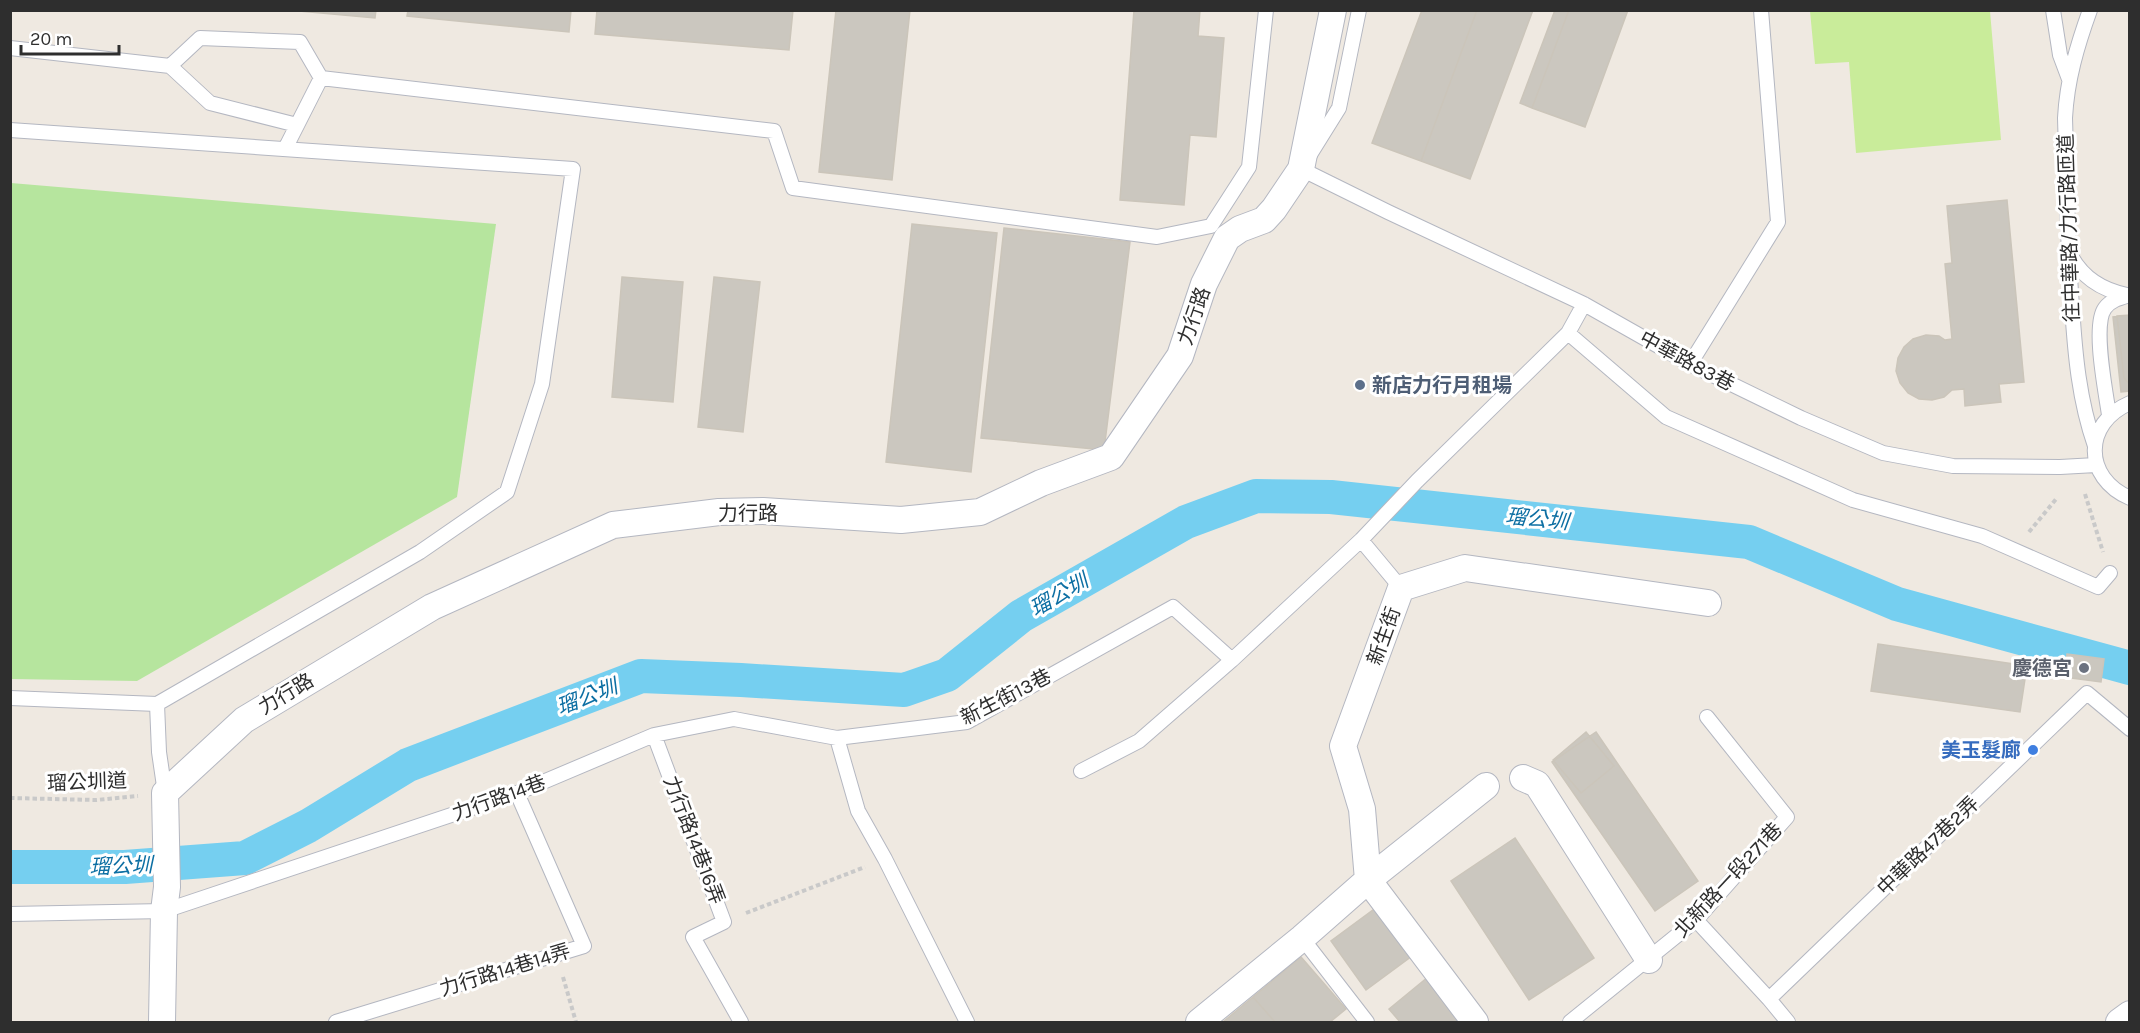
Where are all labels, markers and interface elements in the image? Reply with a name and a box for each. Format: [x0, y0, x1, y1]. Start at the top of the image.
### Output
scale bar [21, 18, 118, 56]
text: 20 m [30, 28, 72, 50]
street label: 往中華路/力行路匝道 [2054, 133, 2084, 323]
street label: 力行路 [1173, 284, 1215, 348]
street label: 中華路83巷 [1636, 326, 1738, 396]
place label: 新店力行月租場 [1372, 374, 1512, 397]
marker: 新店力行月租場 [1353, 378, 1367, 392]
street label: 力行路 [718, 502, 778, 525]
water label: 瑠公圳 [1504, 504, 1573, 535]
water label: 瑠公圳 [1026, 567, 1095, 621]
street label: 新生街 [1363, 604, 1405, 668]
place label: 慶德宮 [2012, 657, 2072, 680]
marker: 慶德宮 [2077, 661, 2091, 675]
street label: 新生街13巷 [957, 664, 1055, 730]
street label: 力行路 [254, 669, 318, 719]
water label: 瑠公圳 [553, 673, 624, 719]
place label: 美玉髮廊 [1941, 739, 2021, 762]
marker: 美玉髮廊 [2026, 743, 2040, 757]
street label: 瑠公圳道 [47, 769, 127, 795]
street label: 力行路14巷 [449, 770, 549, 826]
street label: 力行路14巷16弄 [659, 772, 729, 908]
street label: 中華路47巷2弄 [1872, 792, 1984, 900]
street label: 北新路一段271巷 [1669, 818, 1787, 942]
water label: 瑠公圳 [89, 853, 156, 879]
street label: 力行路14巷14弄 [437, 939, 573, 1001]

